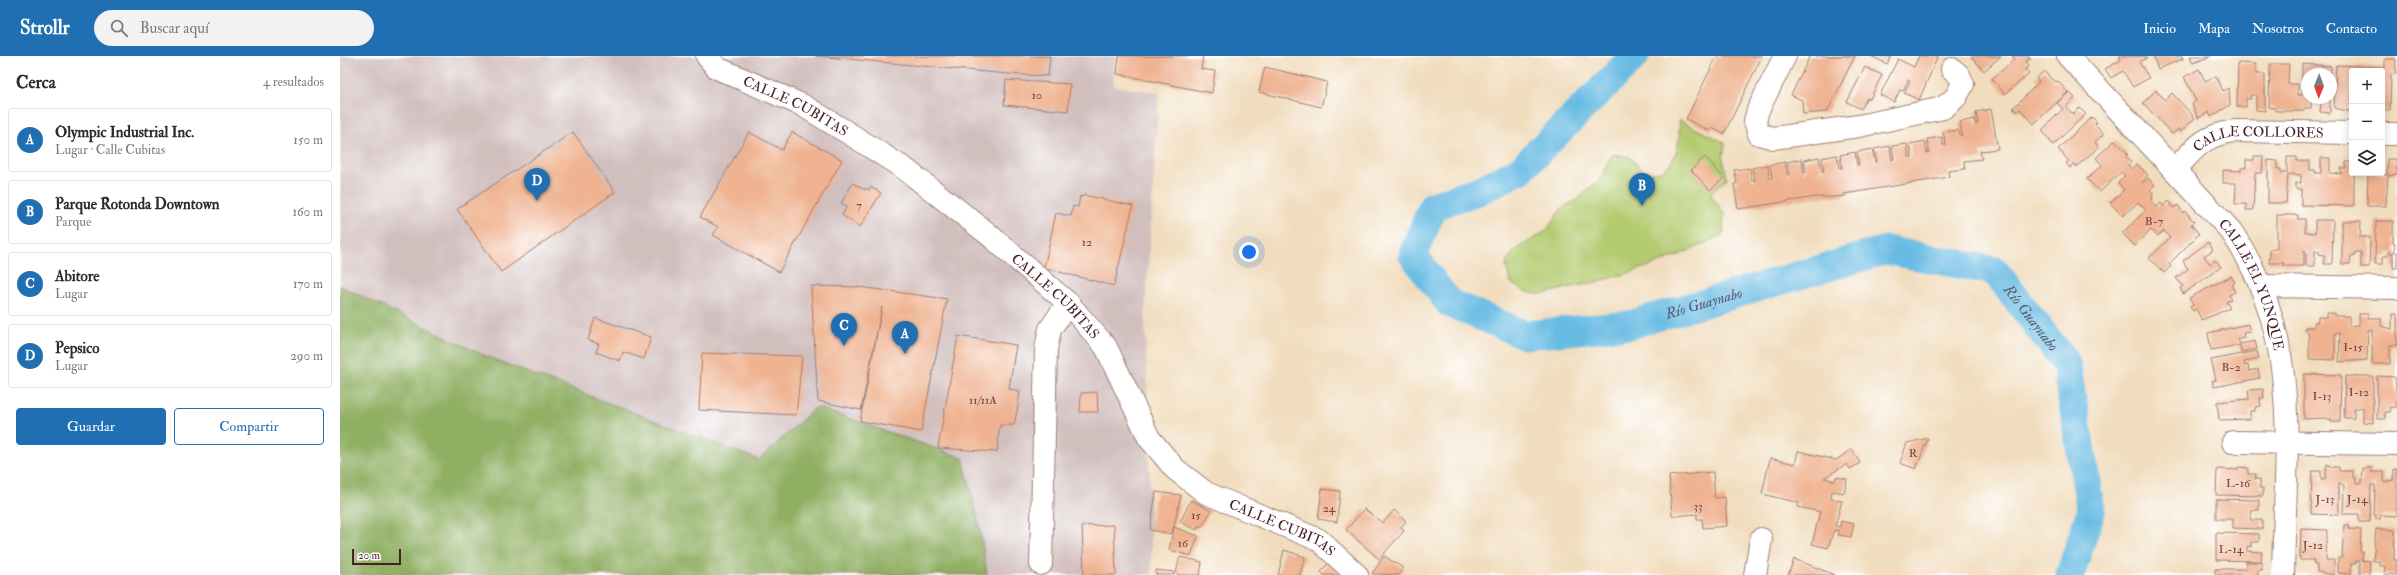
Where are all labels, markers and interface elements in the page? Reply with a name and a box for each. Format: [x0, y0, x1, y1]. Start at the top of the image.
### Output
search box [94, 10, 374, 46]
text: Strollr [20, 16, 70, 40]
icon: search [108, 17, 130, 39]
text: Buscar aquí [140, 19, 209, 38]
text: Inicio [2143, 20, 2176, 37]
text: Mapa [2198, 20, 2230, 37]
text: Nosotros [2252, 20, 2304, 37]
text: Contacto [2326, 20, 2377, 37]
north arrow [2301, 68, 2337, 104]
map controls [2349, 68, 2385, 176]
button: + [2349, 68, 2385, 104]
text: Cerca [16, 72, 56, 93]
street label: CALLE CUBITAS [741, 72, 852, 140]
text: 4 resultados [263, 74, 324, 90]
house number: 10 [1032, 88, 1042, 103]
button: − [2349, 104, 2385, 140]
street label: CALLE COLLORES [2189, 122, 2324, 155]
text: Olympic Industrial Inc. [55, 123, 194, 142]
text: A [26, 132, 34, 148]
text: 150 m [293, 132, 323, 148]
button: layers [2349, 140, 2385, 176]
text: Lugar · Calle Cubitas [55, 142, 165, 158]
pin: D [524, 168, 550, 201]
pin: B [1629, 173, 1655, 206]
text: Parque Rotonda Downtown [55, 195, 220, 214]
house number: 7 [856, 198, 862, 213]
text: B [26, 204, 34, 220]
text: 160 m [292, 204, 323, 220]
text: Parque [55, 214, 91, 230]
house number: B-7 [2145, 214, 2164, 229]
street label: CALLE EL YUNQUE [2215, 215, 2288, 352]
house number: 12 [1082, 235, 1092, 250]
your location [1239, 242, 1259, 262]
street label: CALLE CUBITAS [1008, 250, 1103, 342]
text: Abitore [55, 267, 100, 286]
text: C [25, 276, 35, 292]
text: 170 m [293, 276, 323, 292]
water label: Río Guaynabo [1999, 280, 2063, 355]
water label: Río Guaynabo [1662, 283, 1744, 324]
text: Lugar [55, 286, 88, 302]
pin: C [831, 313, 857, 346]
pin: A [892, 321, 918, 354]
text: Pepsico [55, 339, 100, 358]
house number: I-15 [2343, 340, 2363, 355]
text: D [25, 348, 35, 364]
text: 290 m [290, 348, 323, 364]
text: Lugar [55, 358, 88, 374]
house number: B-2 [2221, 360, 2241, 375]
house number: I-12 [2349, 385, 2369, 400]
house number: I-13 [2313, 389, 2331, 404]
house number: 11/11A [969, 393, 997, 408]
button: Guardar [16, 408, 166, 445]
button: Compartir [174, 408, 324, 445]
house number: R [1909, 446, 1918, 461]
house number: L-16 [2226, 476, 2251, 491]
house number: J-13 [2315, 492, 2334, 507]
house number: J-14 [2346, 492, 2368, 507]
street label: CALLE CUBITAS [1227, 495, 1339, 559]
house number: 33 [1693, 499, 1703, 514]
house number: 24 [1323, 501, 1336, 516]
house number: 15 [1191, 508, 1201, 523]
house number: 16 [1178, 536, 1189, 551]
house number: J-12 [2302, 538, 2323, 553]
house number: L-14 [2219, 542, 2244, 557]
scale bar [352, 547, 401, 566]
text: 20 m [358, 549, 380, 562]

